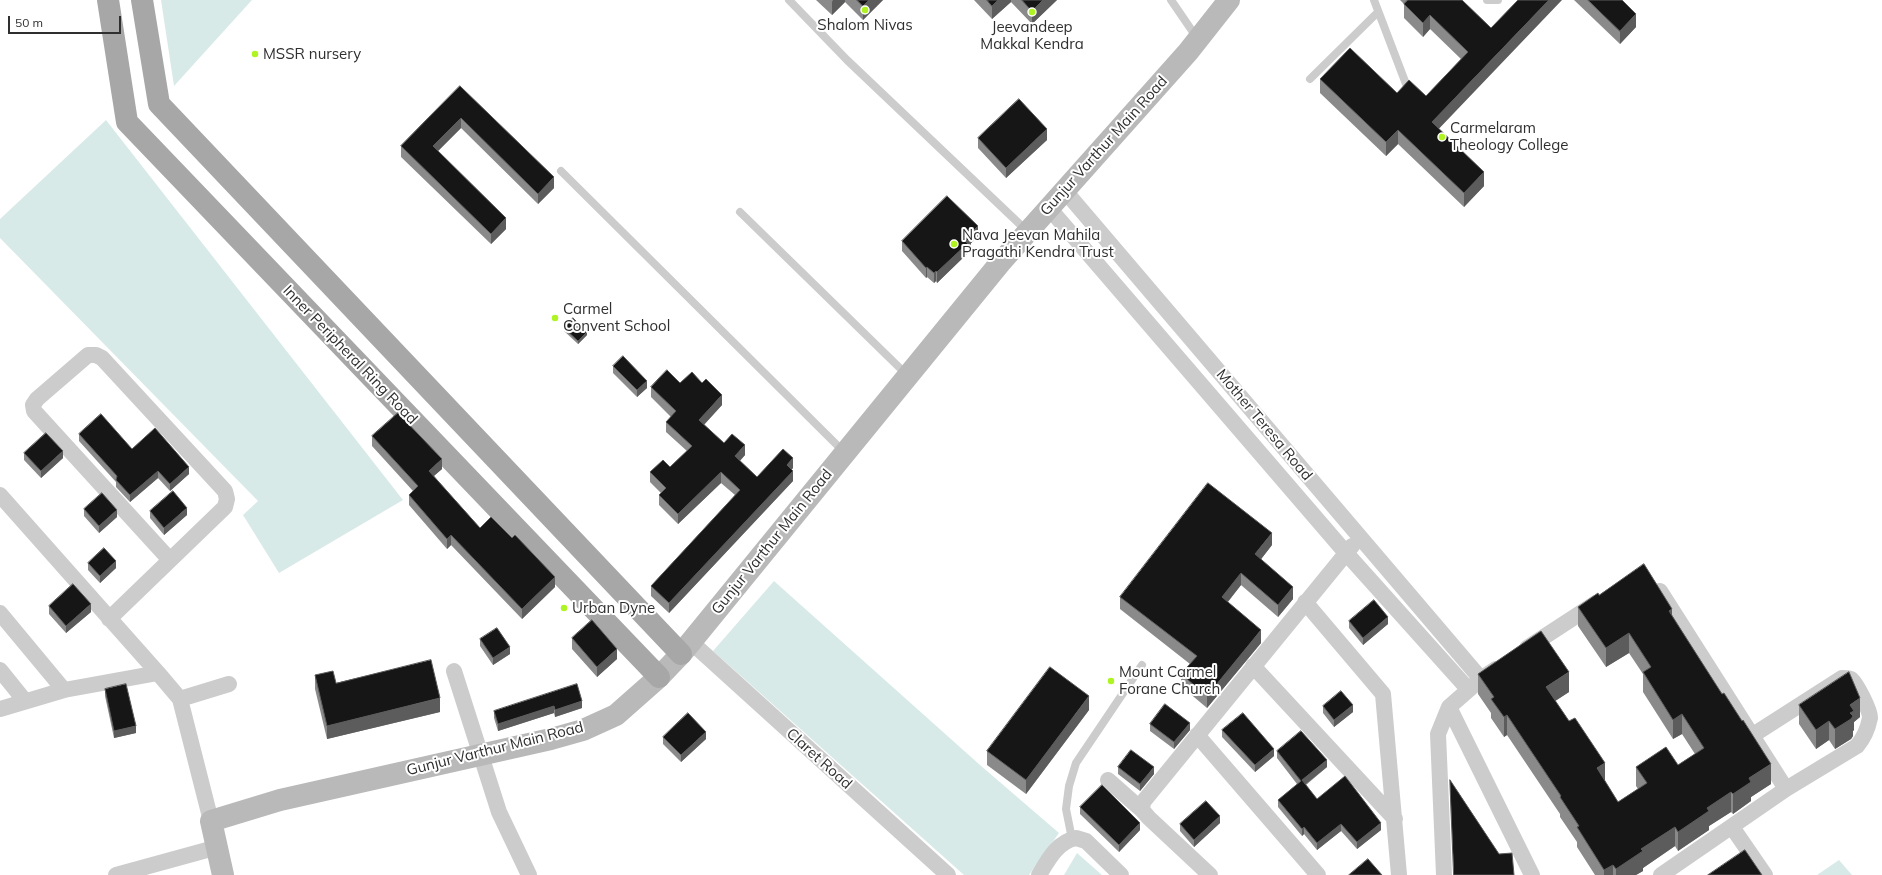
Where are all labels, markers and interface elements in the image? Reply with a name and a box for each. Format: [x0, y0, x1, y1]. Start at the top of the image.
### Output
marker: Shalom Nivas [860, 5, 870, 15]
marker: Jeevandeep Makkal Kendra [1027, 7, 1037, 17]
scale bar [10, 8, 123, 34]
text: 50 m [15, 15, 43, 30]
place label: Shalom Nivas [817, 16, 913, 34]
place label: Jeevandeep Makkal Kendra [980, 18, 1084, 53]
place label: MSSR nursery [263, 45, 361, 63]
marker: MSSR nursery [250, 49, 260, 59]
street label: Gunjur Varthur Main Road [1037, 73, 1171, 219]
place label: Carmelaram Theology College [1450, 119, 1568, 154]
marker: Carmelaram Theology College [1437, 132, 1447, 142]
place label: Nava Jeevan Mahila Pragathi Kendra Trust [962, 226, 1114, 261]
marker: Nava Jeevan Mahila Pragathi Kendra Trust [949, 239, 959, 249]
street label: Inner Peripheral Ring Road [279, 282, 421, 428]
place label: Carmel Convent School [563, 300, 670, 335]
marker: Carmel Convent School [550, 313, 560, 323]
street label: Mother Teresa Road [1212, 366, 1316, 484]
street label: Gunjur Varthur Main Road [708, 466, 836, 618]
place label: Urban Dyne [572, 599, 655, 617]
marker: Urban Dyne [559, 603, 569, 613]
place label: Mount Carmel Forane Church [1119, 663, 1220, 698]
marker: Mount Carmel Forane Church [1106, 676, 1116, 686]
street label: Gunjur Varthur Main Road [405, 718, 585, 780]
street label: Claret Road [782, 725, 856, 793]

